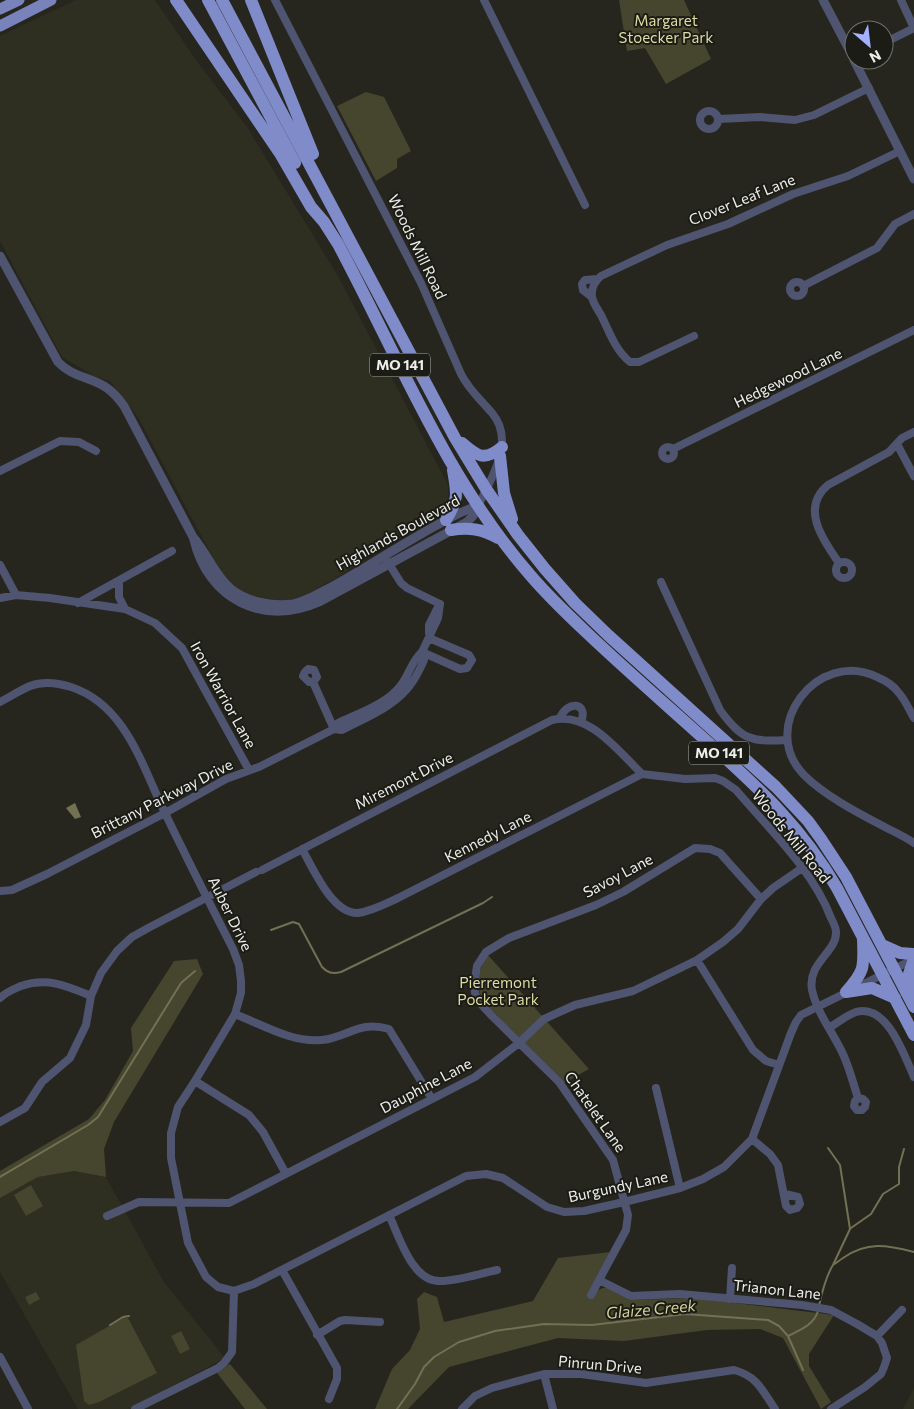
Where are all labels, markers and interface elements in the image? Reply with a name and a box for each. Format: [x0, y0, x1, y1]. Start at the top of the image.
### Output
park label: Margaret Stoecker Park [619, 11, 713, 46]
north arrow [844, 20, 894, 70]
text: N [867, 47, 884, 67]
street label: Clover Leaf Lane [686, 170, 797, 229]
street label: Woods Mill Road [385, 191, 451, 302]
street label: Hedgewood Lane [731, 343, 844, 411]
road number: MO 141 [370, 354, 430, 376]
street label: Highlands Boulevard [332, 491, 463, 574]
street label: Iron Warrior Lane [187, 638, 261, 751]
road number: MO 141 [689, 741, 749, 764]
street label: Miremont Drive [351, 748, 456, 813]
street label: Brittany Parkway Drive [88, 755, 235, 842]
street label: Woods Mill Road [749, 786, 835, 886]
street label: Kennedy Lane [441, 807, 534, 866]
street label: Savoy Lane [580, 849, 655, 901]
street label: Auber Drive [205, 873, 257, 954]
park label: Pierremont Pocket Park [457, 973, 539, 1008]
street label: Dauphine Lane [377, 1053, 474, 1117]
street label: Chatelet Lane [561, 1068, 630, 1155]
street label: Burgundy Lane [566, 1167, 669, 1205]
street label: Trianon Lane [732, 1275, 822, 1303]
water label: Glaize Creek [605, 1295, 697, 1322]
street label: Pinrun Drive [557, 1351, 643, 1377]

